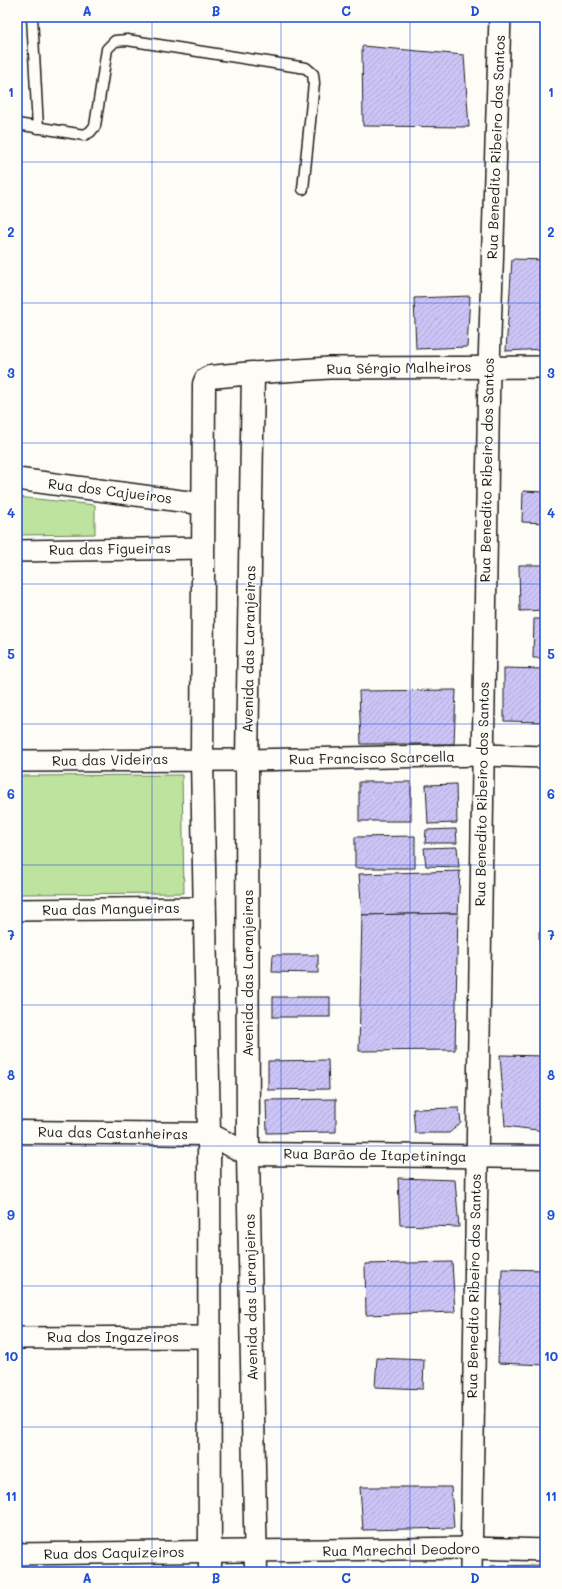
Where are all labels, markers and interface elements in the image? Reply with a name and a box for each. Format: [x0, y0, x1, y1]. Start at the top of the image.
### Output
text: A [82, 2, 92, 19]
text: B [212, 2, 221, 19]
text: C [341, 2, 351, 19]
text: D [470, 2, 480, 19]
street label: Rua Benedito Ribeiro dos Santos [482, 34, 509, 260]
text: 1 [8, 83, 14, 100]
text: 1 [548, 83, 554, 100]
text: 2 [7, 223, 15, 240]
text: 2 [547, 223, 555, 240]
street label: Rua Sérgio Malheiros [326, 357, 472, 378]
street label: Rua Benedito Ribeiro dos Santos [475, 357, 498, 583]
text: 3 [7, 364, 15, 381]
text: 3 [547, 364, 555, 381]
street label: Rua dos Cajueiros [47, 473, 173, 508]
text: 4 [7, 504, 15, 521]
text: 4 [547, 504, 555, 521]
street label: Rua das Figueiras [49, 538, 171, 559]
street label: Avenida das Laranjeiras [238, 565, 259, 733]
text: 5 [7, 645, 15, 662]
text: 5 [547, 645, 555, 662]
street label: Rua Benedito Ribeiro dos Santos [470, 681, 493, 907]
street label: Rua Francisco Scarcella [289, 747, 455, 768]
street label: Rua das Videiras [52, 749, 168, 770]
text: 6 [7, 785, 15, 802]
text: 6 [547, 785, 555, 802]
street label: Avenida das Laranjeiras [238, 889, 257, 1057]
street label: Rua das Mangueiras [42, 898, 180, 919]
text: 7 [7, 926, 15, 943]
text: 7 [547, 926, 555, 943]
text: 8 [7, 1066, 15, 1083]
text: 8 [547, 1066, 555, 1083]
street label: Rua das Castanheiras [38, 1122, 188, 1143]
street label: Rua Barão de Itapetininga [283, 1143, 467, 1166]
street label: Rua Benedito Ribeiro dos Santos [462, 1173, 485, 1399]
text: 9 [7, 1206, 15, 1223]
text: 9 [547, 1206, 555, 1223]
street label: Avenida das Laranjeiras [240, 1213, 261, 1381]
street label: Rua dos Ingazeiros [47, 1327, 179, 1346]
text: 10 [4, 1347, 18, 1364]
text: 10 [544, 1347, 558, 1364]
text: 11 [5, 1487, 17, 1504]
text: 11 [545, 1487, 557, 1504]
street label: Rua Marechal Deodoro [322, 1539, 480, 1560]
street label: Rua dos Caquizeiros [43, 1542, 185, 1563]
text: A [82, 1569, 92, 1586]
text: B [212, 1569, 221, 1586]
text: C [341, 1569, 351, 1586]
text: D [470, 1569, 480, 1586]

